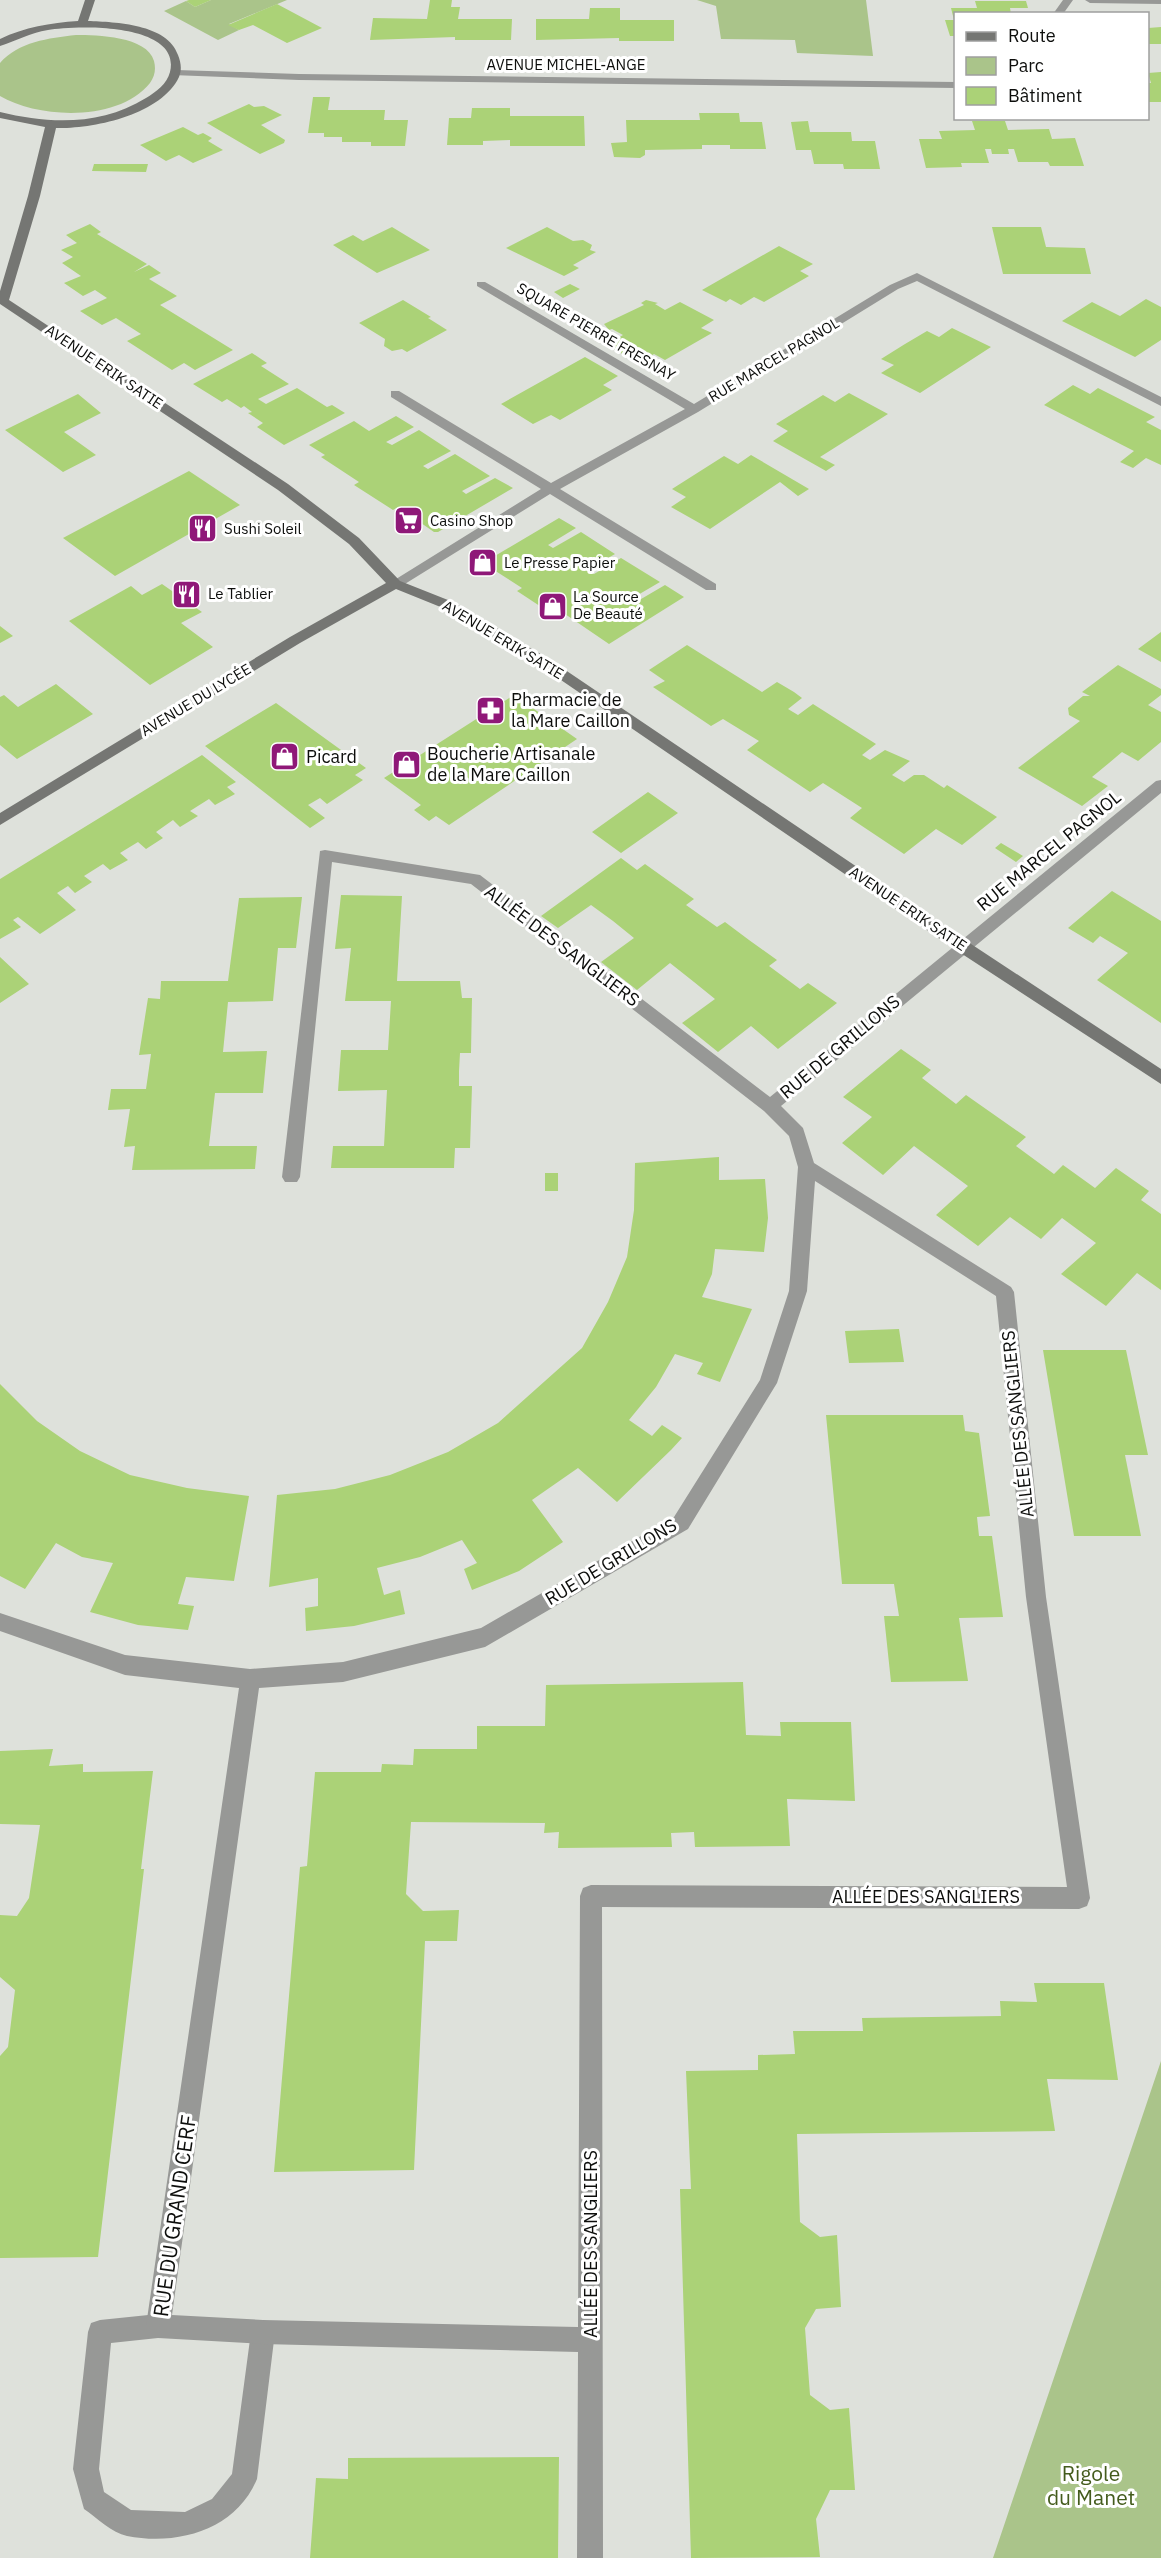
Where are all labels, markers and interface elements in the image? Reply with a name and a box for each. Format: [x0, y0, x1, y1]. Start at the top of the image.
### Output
legend [954, 12, 1149, 120]
text: Route [1008, 24, 1056, 47]
text: Parc [1008, 54, 1044, 77]
street label: AVENUE MICHEL-ANGE [487, 55, 645, 74]
text: Bâtiment [1008, 84, 1082, 107]
street label: SQUARE PIERRE FRESNAY [514, 278, 679, 385]
street label: RUE MARCEL PAGNOL [705, 313, 843, 406]
street label: AVENUE ERIK SATIE [42, 320, 167, 413]
supermarket icon: Casino Shop [393, 505, 425, 537]
place label: Casino Shop [430, 511, 513, 530]
restaurant icon: Sushi Soleil [187, 513, 219, 545]
place label: Sushi Soleil [224, 519, 302, 538]
shop icon: Le Presse Papier [467, 547, 499, 579]
place label: Le Presse Papier [504, 553, 616, 572]
restaurant icon: Le Tablier [171, 578, 203, 610]
place label: Le Tablier [208, 584, 273, 603]
place label: La Source De Beauté [573, 587, 643, 623]
shop icon: La Source De Beauté [536, 590, 568, 622]
street label: AVENUE ERIK SATIE [439, 596, 567, 683]
street label: AVENUE DU LYCÉE [137, 659, 254, 740]
place label: Pharmacie de la Mare Caillon [511, 688, 630, 732]
pharmacy icon: Pharmacie de la Mare Caillon [474, 694, 506, 726]
shop icon: Picard [269, 741, 301, 773]
place label: Boucherie Artisanale de la Mare Caillon [427, 742, 596, 786]
place label: Picard [306, 745, 357, 768]
shop icon: Boucherie Artisanale de la Mare Caillon [390, 748, 422, 780]
street label: RUE MARCEL PAGNOL [972, 785, 1125, 916]
street label: AVENUE ERIK SATIE [846, 862, 971, 955]
street label: ALLÉE DES SANGLIERS [480, 880, 644, 1011]
street label: RUE DE GRILLONS [775, 990, 904, 1104]
street label: ALLÉE DES SANGLIERS [996, 1329, 1039, 1519]
street label: RUE DE GRILLONS [541, 1513, 681, 1610]
street label: ALLÉE DES SANGLIERS [832, 1885, 1020, 1908]
street label: RUE DU GRAND CERF [146, 2113, 202, 2319]
street label: ALLÉE DES SANGLIERS [579, 2150, 602, 2338]
park label: Rigole du Manet [1047, 2459, 1135, 2511]

